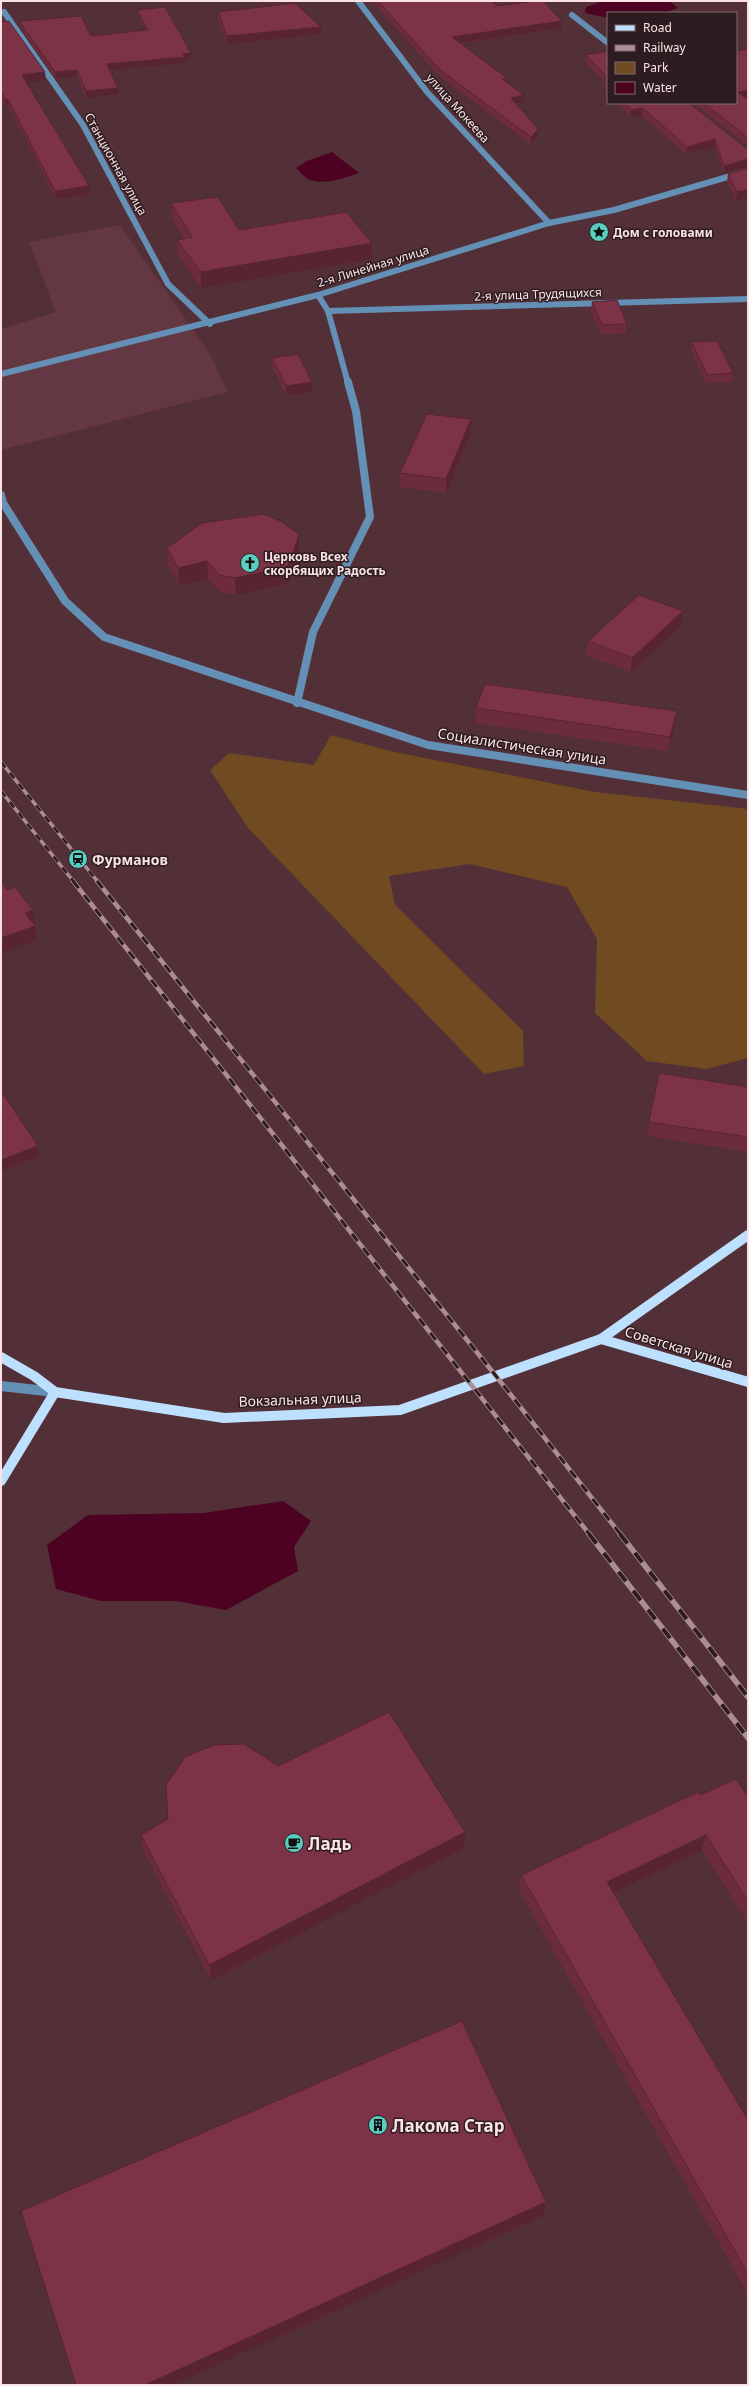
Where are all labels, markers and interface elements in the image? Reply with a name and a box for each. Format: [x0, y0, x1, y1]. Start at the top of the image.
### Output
legend [607, 12, 737, 104]
text: Road [643, 19, 672, 36]
text: Railway [643, 39, 687, 56]
text: Park [643, 59, 669, 76]
street label: улица Мокеева [422, 70, 494, 146]
text: Water [643, 79, 677, 96]
street label: Станционная улица [81, 110, 151, 218]
place icon: Дом с головами [588, 221, 610, 243]
place label: Дом с головами [613, 224, 713, 241]
street label: 2-я Линейная улица [315, 241, 431, 291]
street label: 2-я улица Трудящихся [474, 283, 602, 305]
place label: Церковь Всех скорбящих Радость [264, 548, 386, 579]
church icon: Церковь Всех скорбящих Радость [239, 552, 261, 574]
street label: Социалистическая улица [436, 723, 608, 769]
station icon: Фурманов [67, 848, 89, 870]
place label: Фурманов [92, 850, 168, 869]
street label: Советская улица [622, 1321, 736, 1373]
street label: Вокзальная улица [238, 1387, 362, 1411]
cafe icon: Ладь [283, 1832, 305, 1854]
place label: Ладь [308, 1832, 351, 1855]
building icon: Лакома Стар [367, 2114, 389, 2136]
place label: Лакома Стар [392, 2114, 505, 2137]

